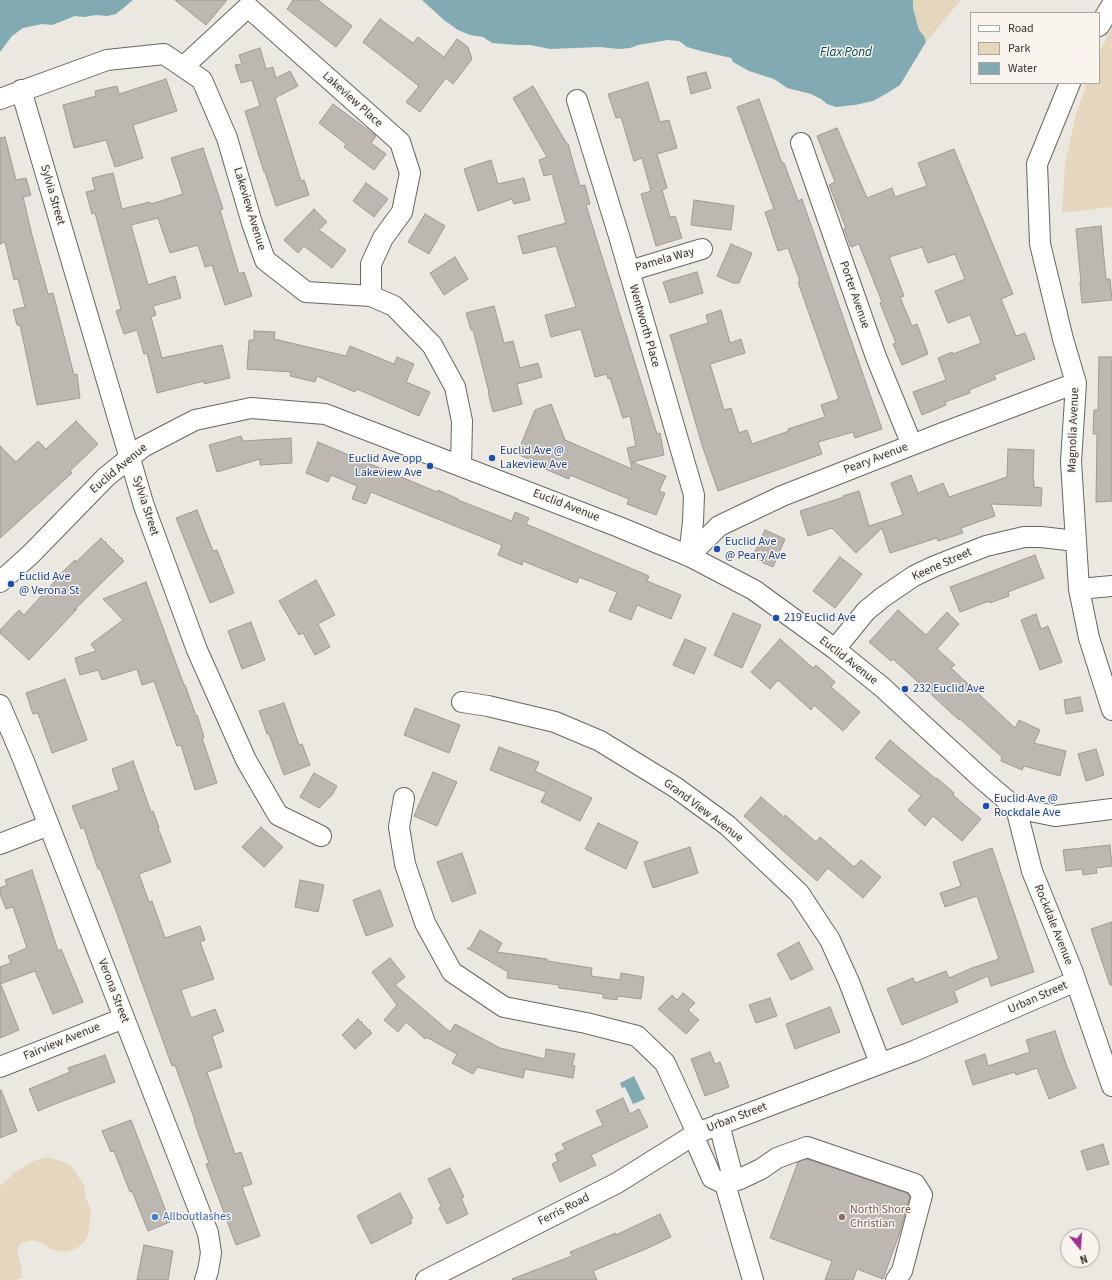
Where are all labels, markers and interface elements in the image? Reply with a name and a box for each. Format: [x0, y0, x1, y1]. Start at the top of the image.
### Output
legend [970, 12, 1100, 84]
text: Road [1008, 20, 1034, 37]
text: Park [1008, 40, 1030, 57]
water label: Flax Pond [820, 45, 872, 61]
text: Water [1008, 60, 1037, 77]
street label: Lakeview Place [319, 69, 385, 131]
street label: Sylvia Street [37, 163, 67, 227]
street label: Lakeview Avenue [230, 166, 268, 252]
street label: Pamela Way [634, 245, 696, 275]
street label: Porter Avenue [836, 259, 872, 331]
street label: Wentworth Place [625, 283, 663, 369]
street label: Magnolia Avenue [1065, 387, 1083, 473]
street label: Peary Avenue [842, 440, 910, 478]
street label: Euclid Avenue [87, 441, 151, 497]
place label: Euclid Ave @ Lakeview Ave [500, 444, 567, 472]
place label: Euclid Ave opp Lakeview Ave [348, 452, 422, 480]
marker: Euclid Ave @ Lakeview Ave [487, 453, 497, 463]
marker: Euclid Ave opp Lakeview Ave [425, 461, 435, 471]
street label: Sylvia Street [129, 474, 161, 538]
street label: Euclid Avenue [531, 487, 601, 525]
place label: Euclid Ave @ Peary Ave [725, 535, 786, 563]
marker: Euclid Ave @ Peary Ave [712, 544, 722, 554]
street label: Keene Street [910, 545, 974, 585]
place label: Euclid Ave @ Verona St [19, 570, 79, 598]
marker: Euclid Ave @ Verona St [6, 579, 16, 589]
place label: 219 Euclid Ave [784, 611, 856, 625]
marker: 219 Euclid Ave [771, 613, 781, 623]
street label: Euclid Avenue [816, 634, 880, 688]
place label: 232 Euclid Ave [913, 682, 985, 696]
marker: 232 Euclid Ave [900, 684, 910, 694]
street label: Grand View Avenue [660, 776, 746, 846]
place label: Euclid Ave @ Rockdale Ave [994, 792, 1060, 820]
marker: Euclid Ave @ Rockdale Ave [981, 801, 991, 811]
street label: Rockdale Avenue [1030, 883, 1076, 967]
street label: Verona Street [94, 957, 132, 1025]
street label: Urban Street [1006, 979, 1070, 1017]
street label: Fairview Avenue [21, 1020, 103, 1064]
street label: Urban Street [705, 1100, 769, 1136]
street label: Ferris Road [536, 1191, 592, 1229]
place label: North Shore Christian [850, 1203, 911, 1231]
place label: Allboutlashes [163, 1210, 231, 1224]
marker: Allboutlashes [150, 1212, 160, 1222]
marker: North Shore Christian [837, 1212, 847, 1222]
north arrow [1060, 1228, 1100, 1268]
text: N [1078, 1251, 1089, 1267]

